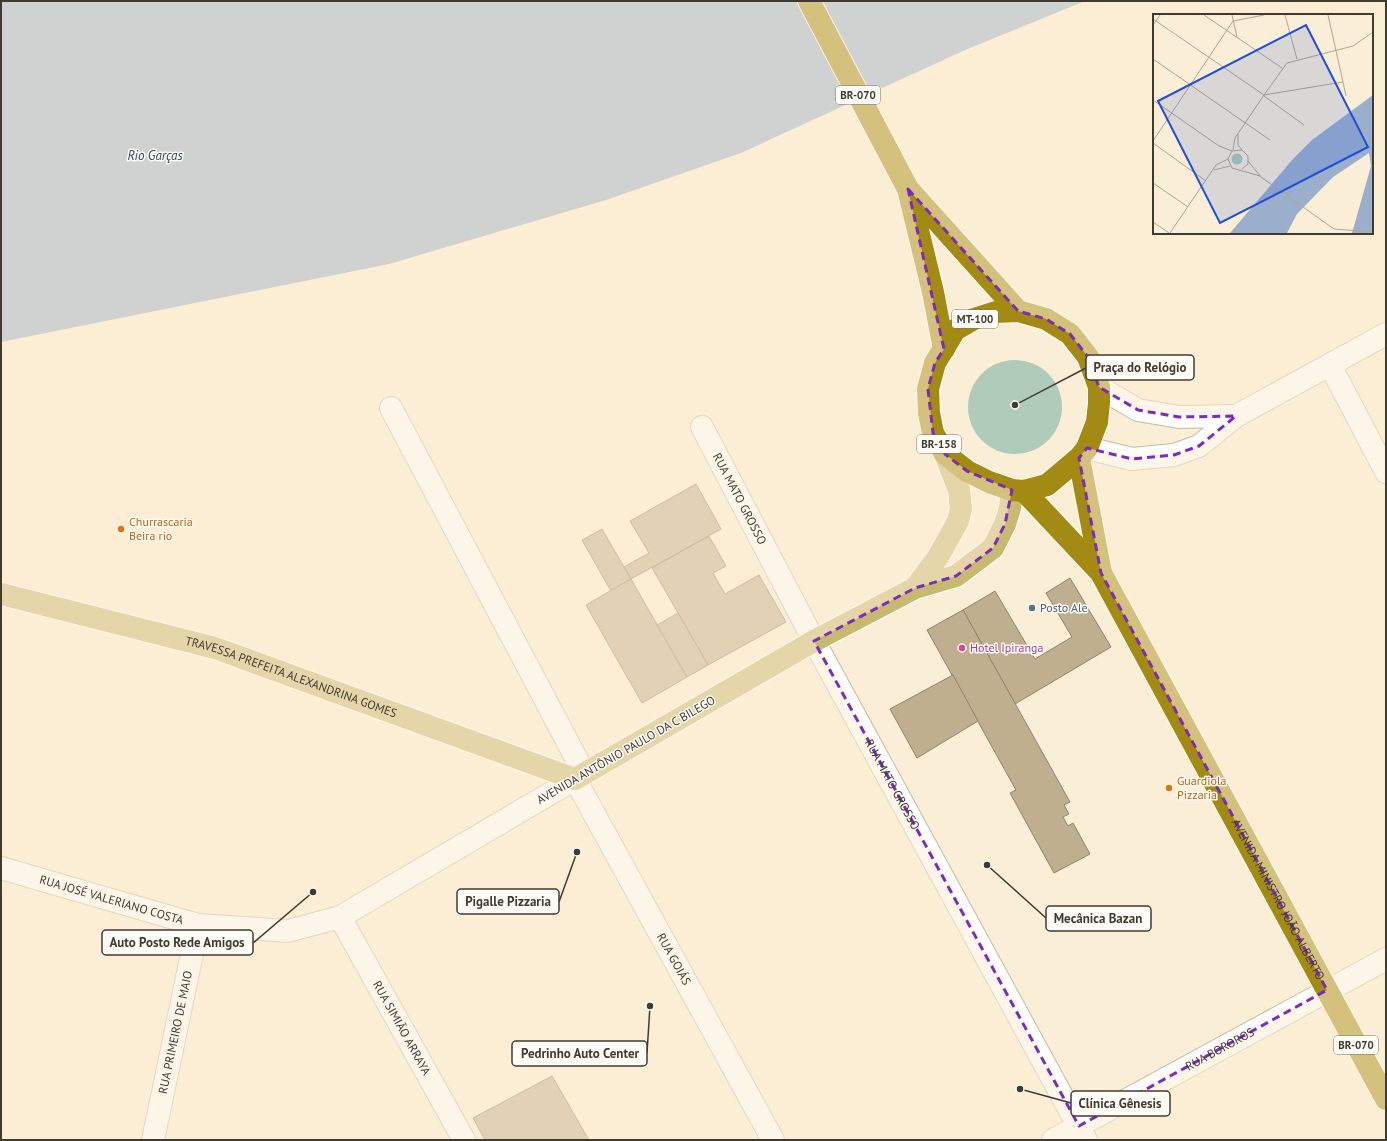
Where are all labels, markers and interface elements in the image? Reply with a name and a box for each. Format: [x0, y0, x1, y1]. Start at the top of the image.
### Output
inset map [1153, 14, 1373, 234]
road number: BR-070 [836, 86, 880, 104]
water label: Rio Garças [127, 147, 183, 164]
road number: MT-100 [952, 310, 998, 328]
callout: Praça do Relógio [1086, 355, 1194, 380]
text: Praça do Relógio [1094, 359, 1186, 376]
road number: BR-158 [917, 435, 961, 453]
street label: RUA MATO GROSSO [710, 450, 770, 547]
place label: Churrascaria Beira rio [129, 514, 193, 543]
marker: Churrascaria Beira rio [116, 524, 126, 534]
place label: Posto Ale [1040, 600, 1088, 615]
marker: Posto Ale [1027, 603, 1037, 613]
street label: TRAVESSA PREFEITA ALEXANDRINA GOMES [184, 633, 399, 721]
place label: Hotel Ipiranga [970, 640, 1043, 655]
marker: Hotel Ipiranga [957, 643, 967, 653]
street label: AVENIDA ANTÔNIO PAULO DA C BILEGO [534, 692, 718, 807]
street label: RUA MATO GROSSO [862, 736, 923, 832]
place label: Guardiola Pizzaria [1177, 773, 1226, 802]
marker: Guardiola Pizzaria [1164, 783, 1174, 793]
street label: AVENIDA MINISTRO JOÃO ALBERTO [1229, 816, 1328, 983]
street label: RUA JOSÉ VALERIANO COSTA [38, 872, 185, 927]
callout: Pigalle Pizzaria [457, 889, 559, 914]
text: Pigalle Pizzaria [465, 893, 551, 910]
callout: Mecânica Bazan [1046, 906, 1151, 931]
text: Mecânica Bazan [1054, 910, 1142, 927]
callout: Auto Posto Rede Amigos [102, 930, 253, 955]
street label: RUA GOIÁS [654, 930, 695, 987]
text: Auto Posto Rede Amigos [109, 934, 245, 951]
street label: RUA PRIMEIRO DE MAIO [155, 969, 195, 1095]
street label: RUA SIMIÃO ARRAYA [370, 978, 434, 1078]
street label: RUA BOROROS [1183, 1024, 1257, 1074]
road number: BR-070 [1334, 1036, 1378, 1054]
callout: Pedrinho Auto Center [512, 1041, 647, 1066]
text: Pedrinho Auto Center [521, 1045, 639, 1062]
callout: Clínica Gênesis [1071, 1091, 1170, 1116]
text: Clínica Gênesis [1078, 1095, 1162, 1112]

